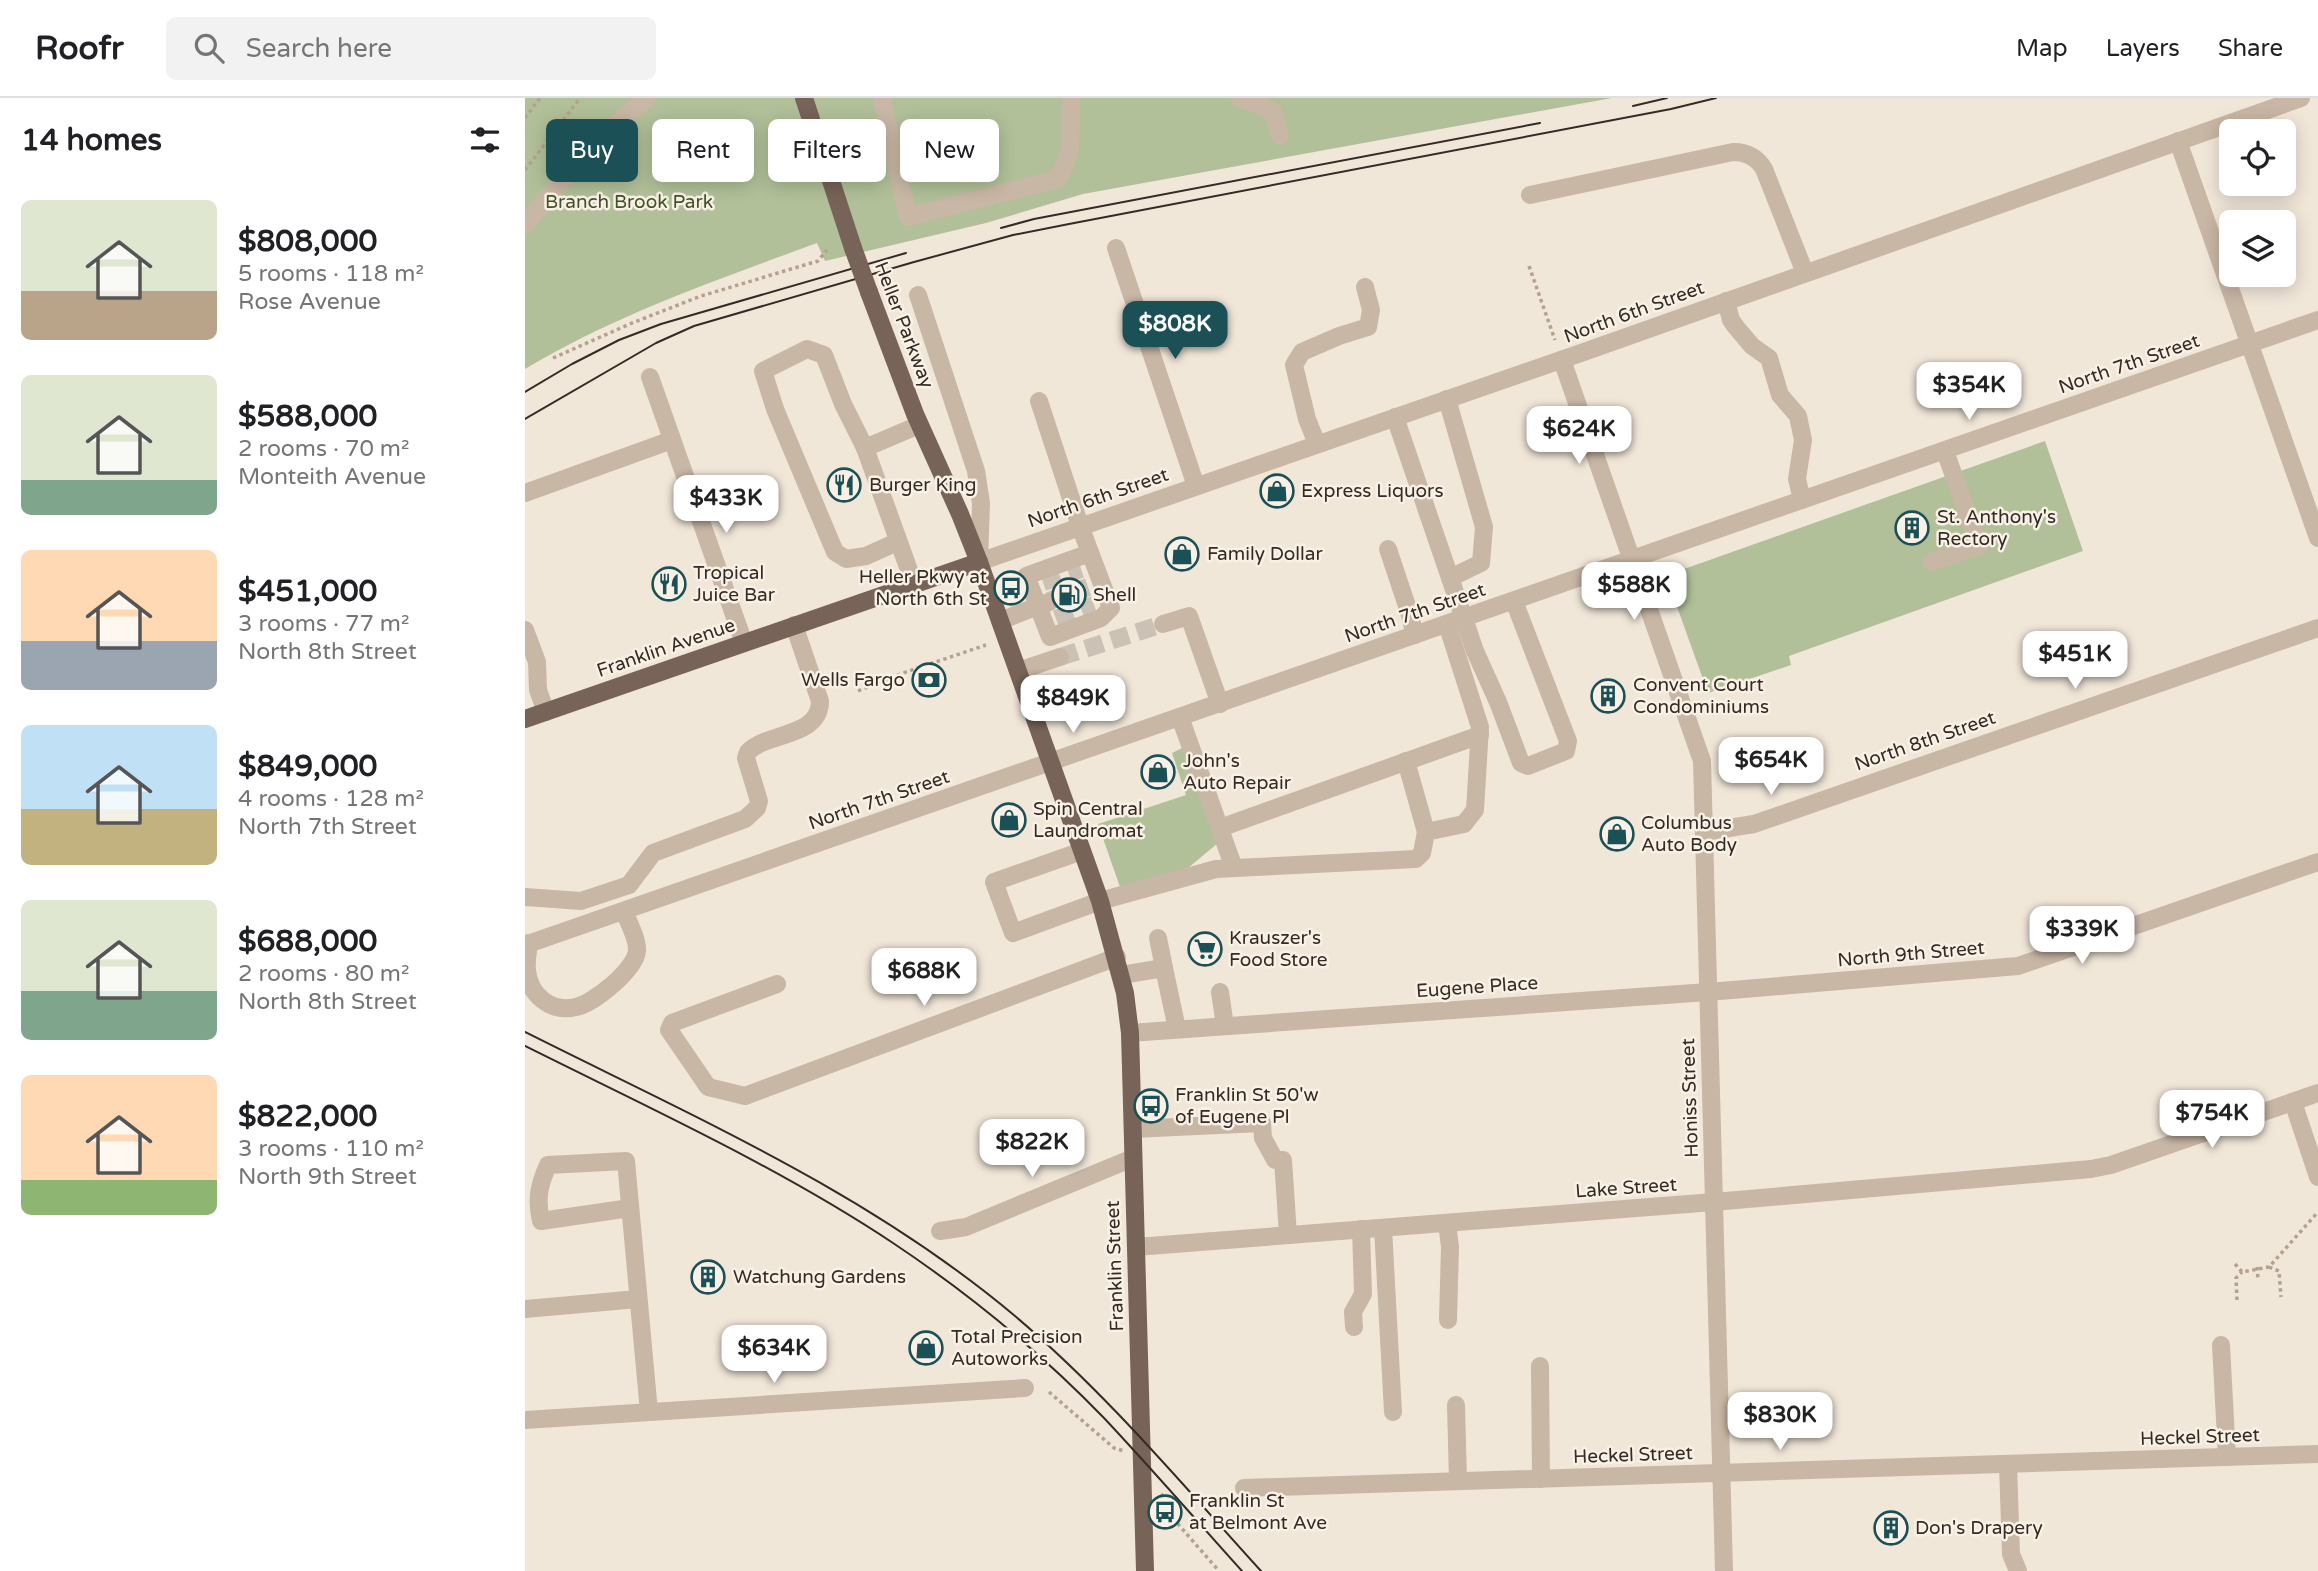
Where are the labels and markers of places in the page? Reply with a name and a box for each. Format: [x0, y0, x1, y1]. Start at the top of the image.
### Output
pin: $808K [1126, 302, 1224, 361]
pin: $354K [1920, 362, 2018, 422]
pin: $624K [1530, 406, 1628, 466]
restaurant icon: Burger King [825, 466, 863, 504]
shop icon: Express Liquors [1258, 472, 1296, 510]
place label: Burger King [869, 474, 977, 496]
pin: $433K [677, 476, 775, 535]
place label: Express Liquors [1301, 480, 1444, 502]
place label: St. Anthony's Rectory [1937, 506, 2056, 550]
building icon: St. Anthony's Rectory [1893, 509, 1931, 547]
shop icon: Family Dollar [1163, 535, 1201, 573]
place label: Family Dollar [1207, 543, 1323, 565]
place label: Tropical Juice Bar [693, 562, 776, 606]
pin: $588K [1585, 562, 1683, 622]
restaurant icon: Tropical Juice Bar [650, 565, 688, 603]
place label: Heller Pkwy at North 6th St [859, 566, 987, 610]
bus stop icon: Heller Pkwy at North 6th St [992, 569, 1030, 607]
fuel station icon: Shell [1050, 576, 1088, 614]
place label: Shell [1093, 584, 1136, 606]
pin: $451K [2026, 632, 2124, 691]
bank icon: Wells Fargo [910, 661, 948, 699]
place label: Wells Fargo [801, 669, 905, 691]
place label: Convent Court Condominiums [1633, 674, 1769, 718]
pin: $849K [1024, 676, 1122, 735]
building icon: Convent Court Condominiums [1589, 677, 1627, 715]
pin: $654K [1722, 738, 1820, 797]
place label: John's Auto Repair [1183, 750, 1292, 794]
shop icon: John's Auto Repair [1139, 753, 1177, 791]
place label: Spin Central Laundromat [1033, 798, 1143, 842]
shop icon: Spin Central Laundromat [990, 801, 1028, 839]
place label: Columbus Auto Body [1641, 812, 1737, 856]
shop icon: Columbus Auto Body [1598, 815, 1636, 853]
pin: $339K [2033, 906, 2131, 966]
place label: Krauszer's Food Store [1229, 927, 1328, 971]
supermarket icon: Krauszer's Food Store [1186, 930, 1224, 968]
pin: $688K [875, 948, 973, 1008]
place label: Franklin St 50'w of Eugene Pl [1175, 1084, 1319, 1128]
bus stop icon: Franklin St 50'w of Eugene Pl [1132, 1087, 1170, 1125]
pin: $754K [2163, 1090, 2261, 1150]
pin: $822K [983, 1119, 1081, 1179]
building icon: Watchung Gardens [689, 1258, 727, 1296]
place label: Watchung Gardens [733, 1266, 906, 1288]
pin: $634K [725, 1326, 823, 1385]
place label: Total Precision Autoworks [951, 1326, 1083, 1370]
shop icon: Total Precision Autoworks [907, 1329, 945, 1367]
pin: $830K [1731, 1392, 1829, 1452]
place label: Franklin St at Belmont Ave [1189, 1490, 1327, 1534]
bus stop icon: Franklin St at Belmont Ave [1146, 1493, 1184, 1531]
building icon: Don's Drapery [1872, 1509, 1910, 1547]
place label: Don's Drapery [1915, 1517, 2043, 1539]

